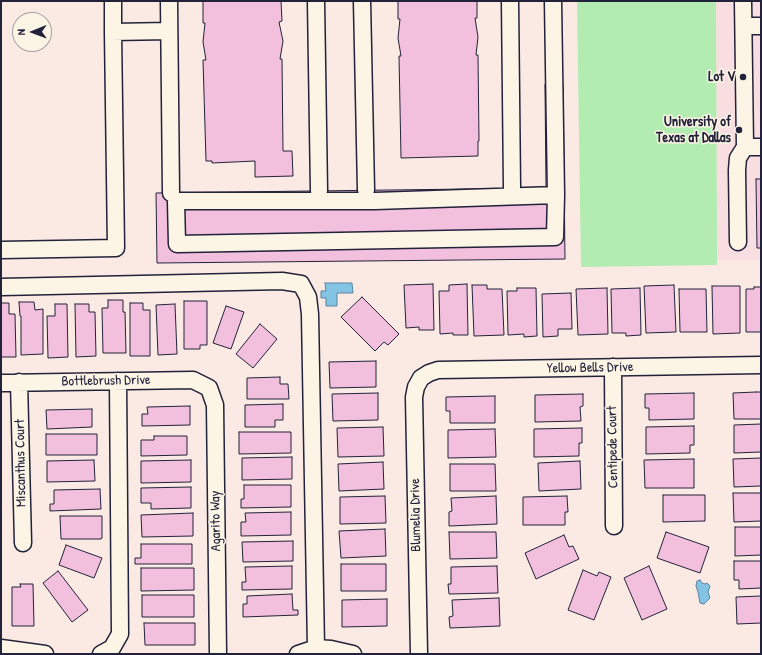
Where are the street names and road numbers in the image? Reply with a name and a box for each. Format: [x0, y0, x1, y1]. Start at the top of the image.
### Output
street label: Yellow Bells Drive [546, 359, 634, 377]
street label: Bottlebrush Drive [61, 372, 151, 390]
street label: Centipede Court [604, 406, 622, 488]
street label: Miscanthus Court [12, 419, 30, 507]
street label: Blumelia Drive [407, 478, 425, 552]
street label: Agarito Way [207, 490, 225, 552]

